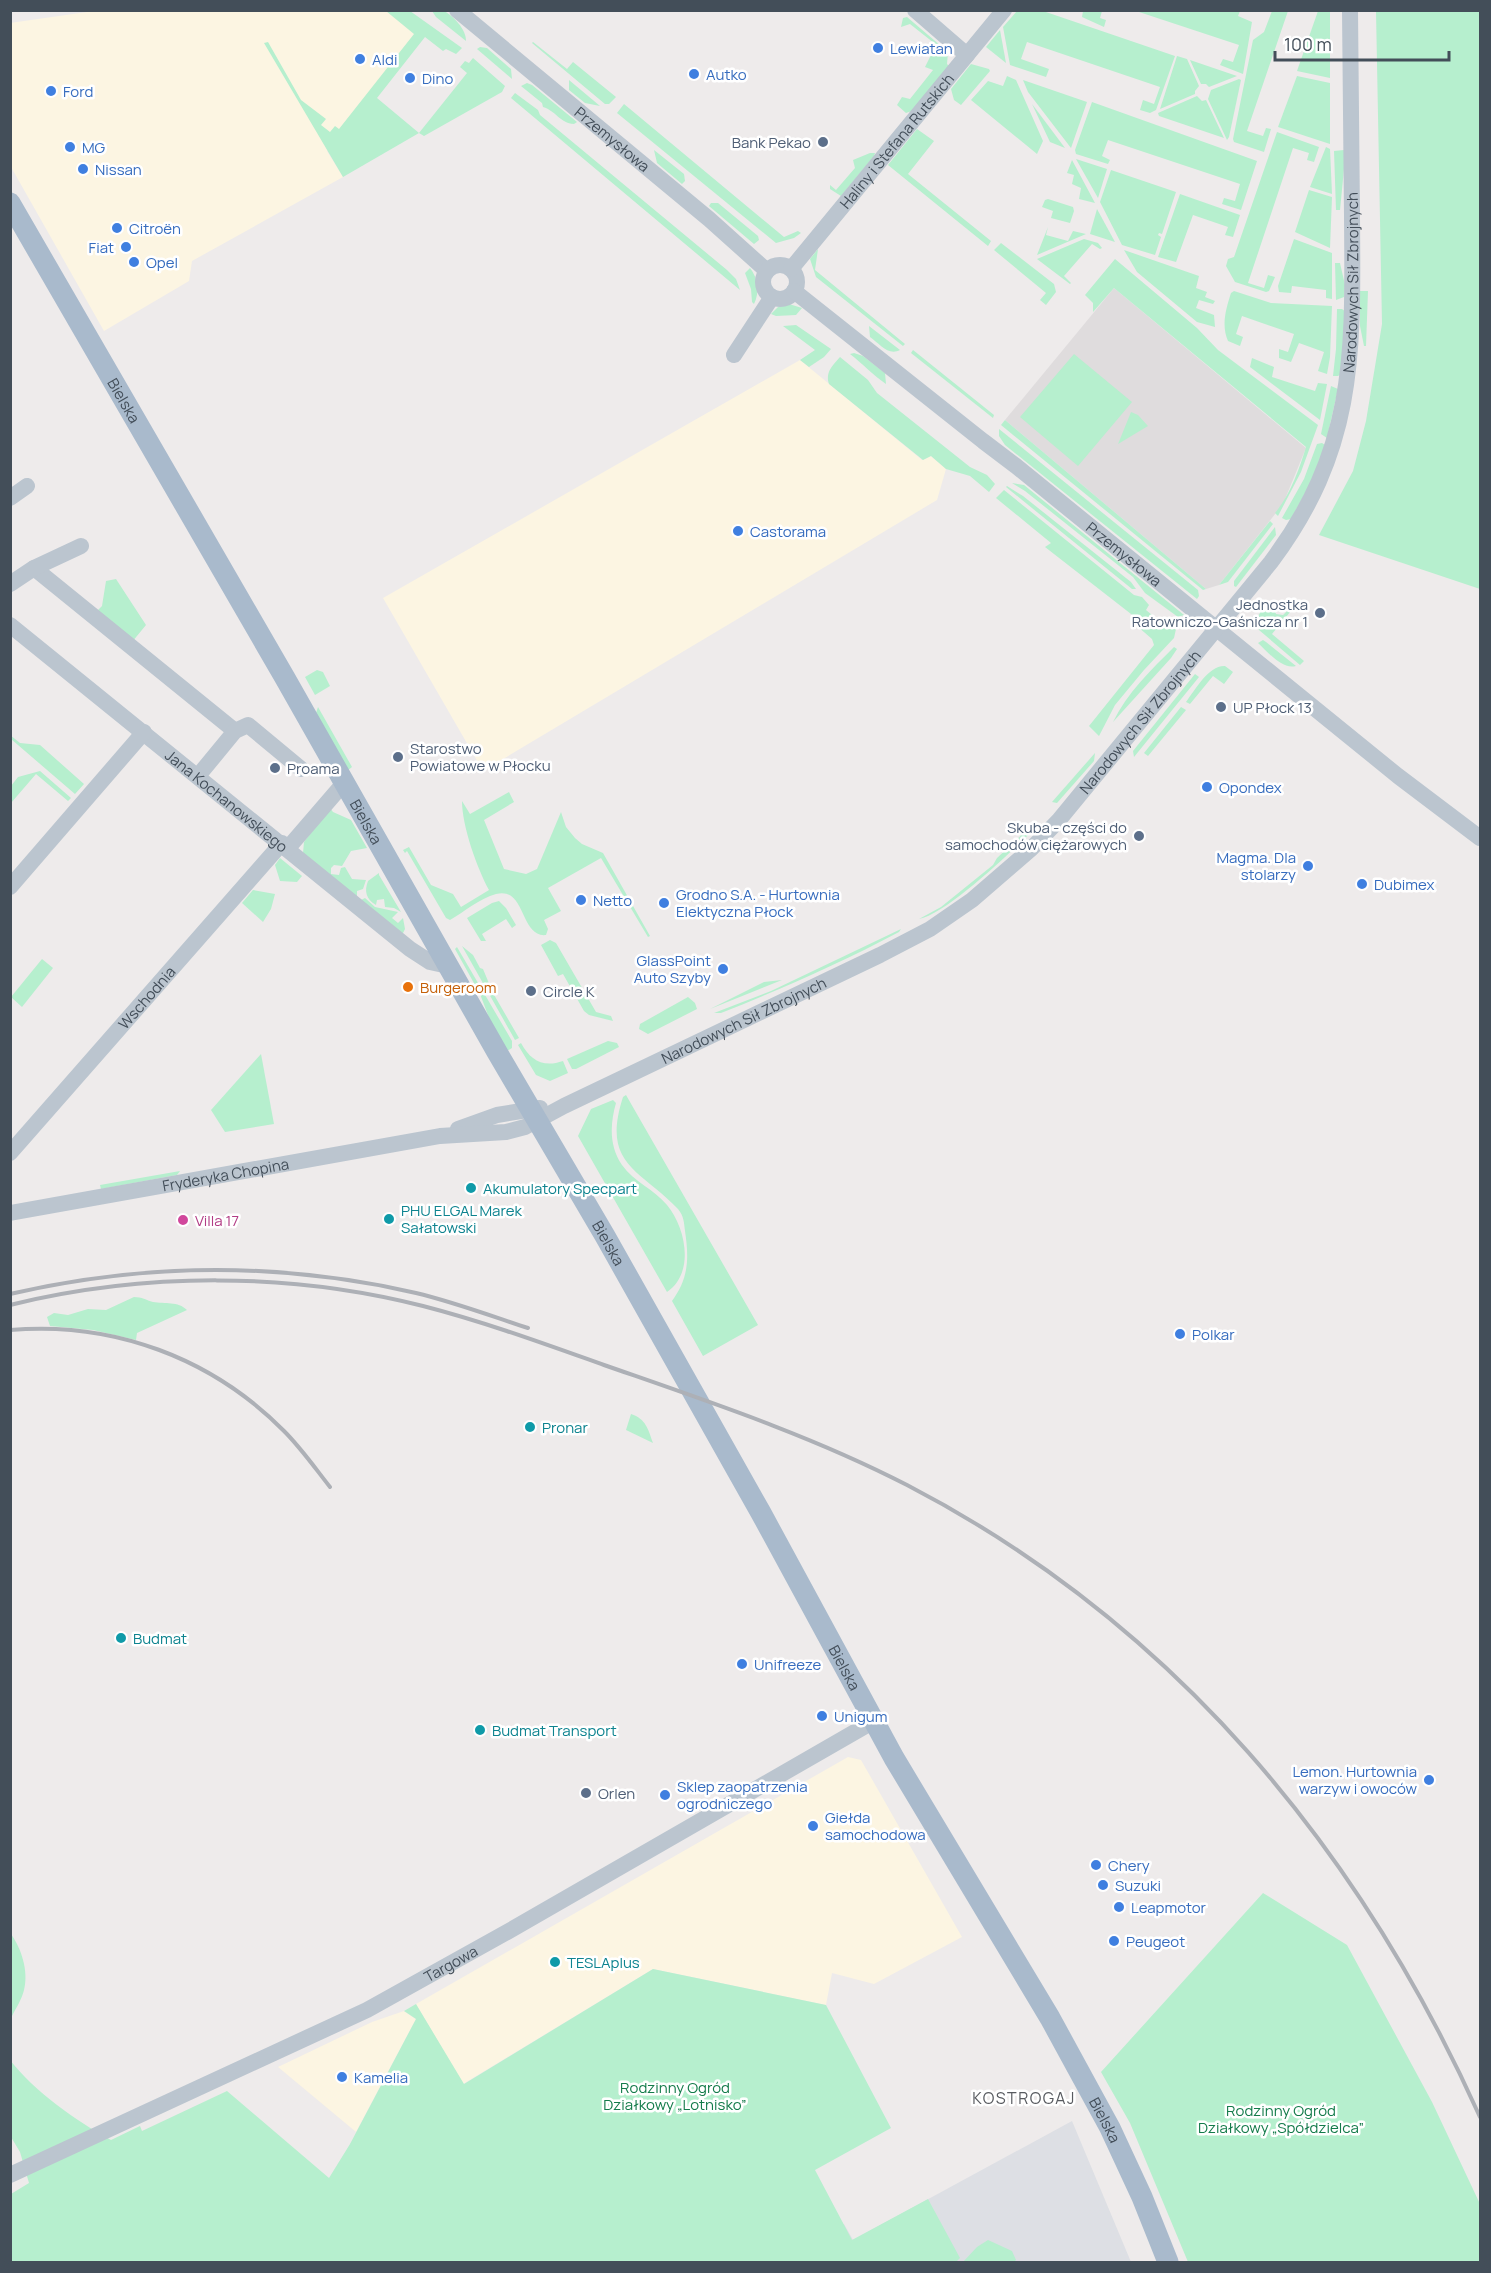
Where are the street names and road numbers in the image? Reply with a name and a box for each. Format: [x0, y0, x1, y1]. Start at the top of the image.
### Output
street label: Haliny i Stefana Rutskich [834, 69, 958, 213]
street label: Przemysłowa [570, 102, 655, 176]
street label: Narodowych Sił Zbrojnych [1337, 192, 1363, 374]
street label: Bielska [103, 374, 146, 427]
street label: Przemysłowa [1082, 517, 1166, 591]
street label: Narodowych Sił Zbrojnych [1074, 645, 1205, 798]
street label: Jana Kochanowskiego [161, 744, 293, 857]
street label: Bielska [345, 795, 388, 848]
street label: Wschodnia [113, 961, 180, 1033]
street label: Narodowych Sił Zbrojnych [658, 972, 830, 1069]
street label: Fryderyka Chopina [161, 1153, 291, 1196]
street label: Bielska [588, 1216, 630, 1269]
street label: Bielska [824, 1641, 866, 1694]
street label: Targowa [420, 1940, 481, 1987]
street label: Bielska [1085, 2093, 1126, 2146]

